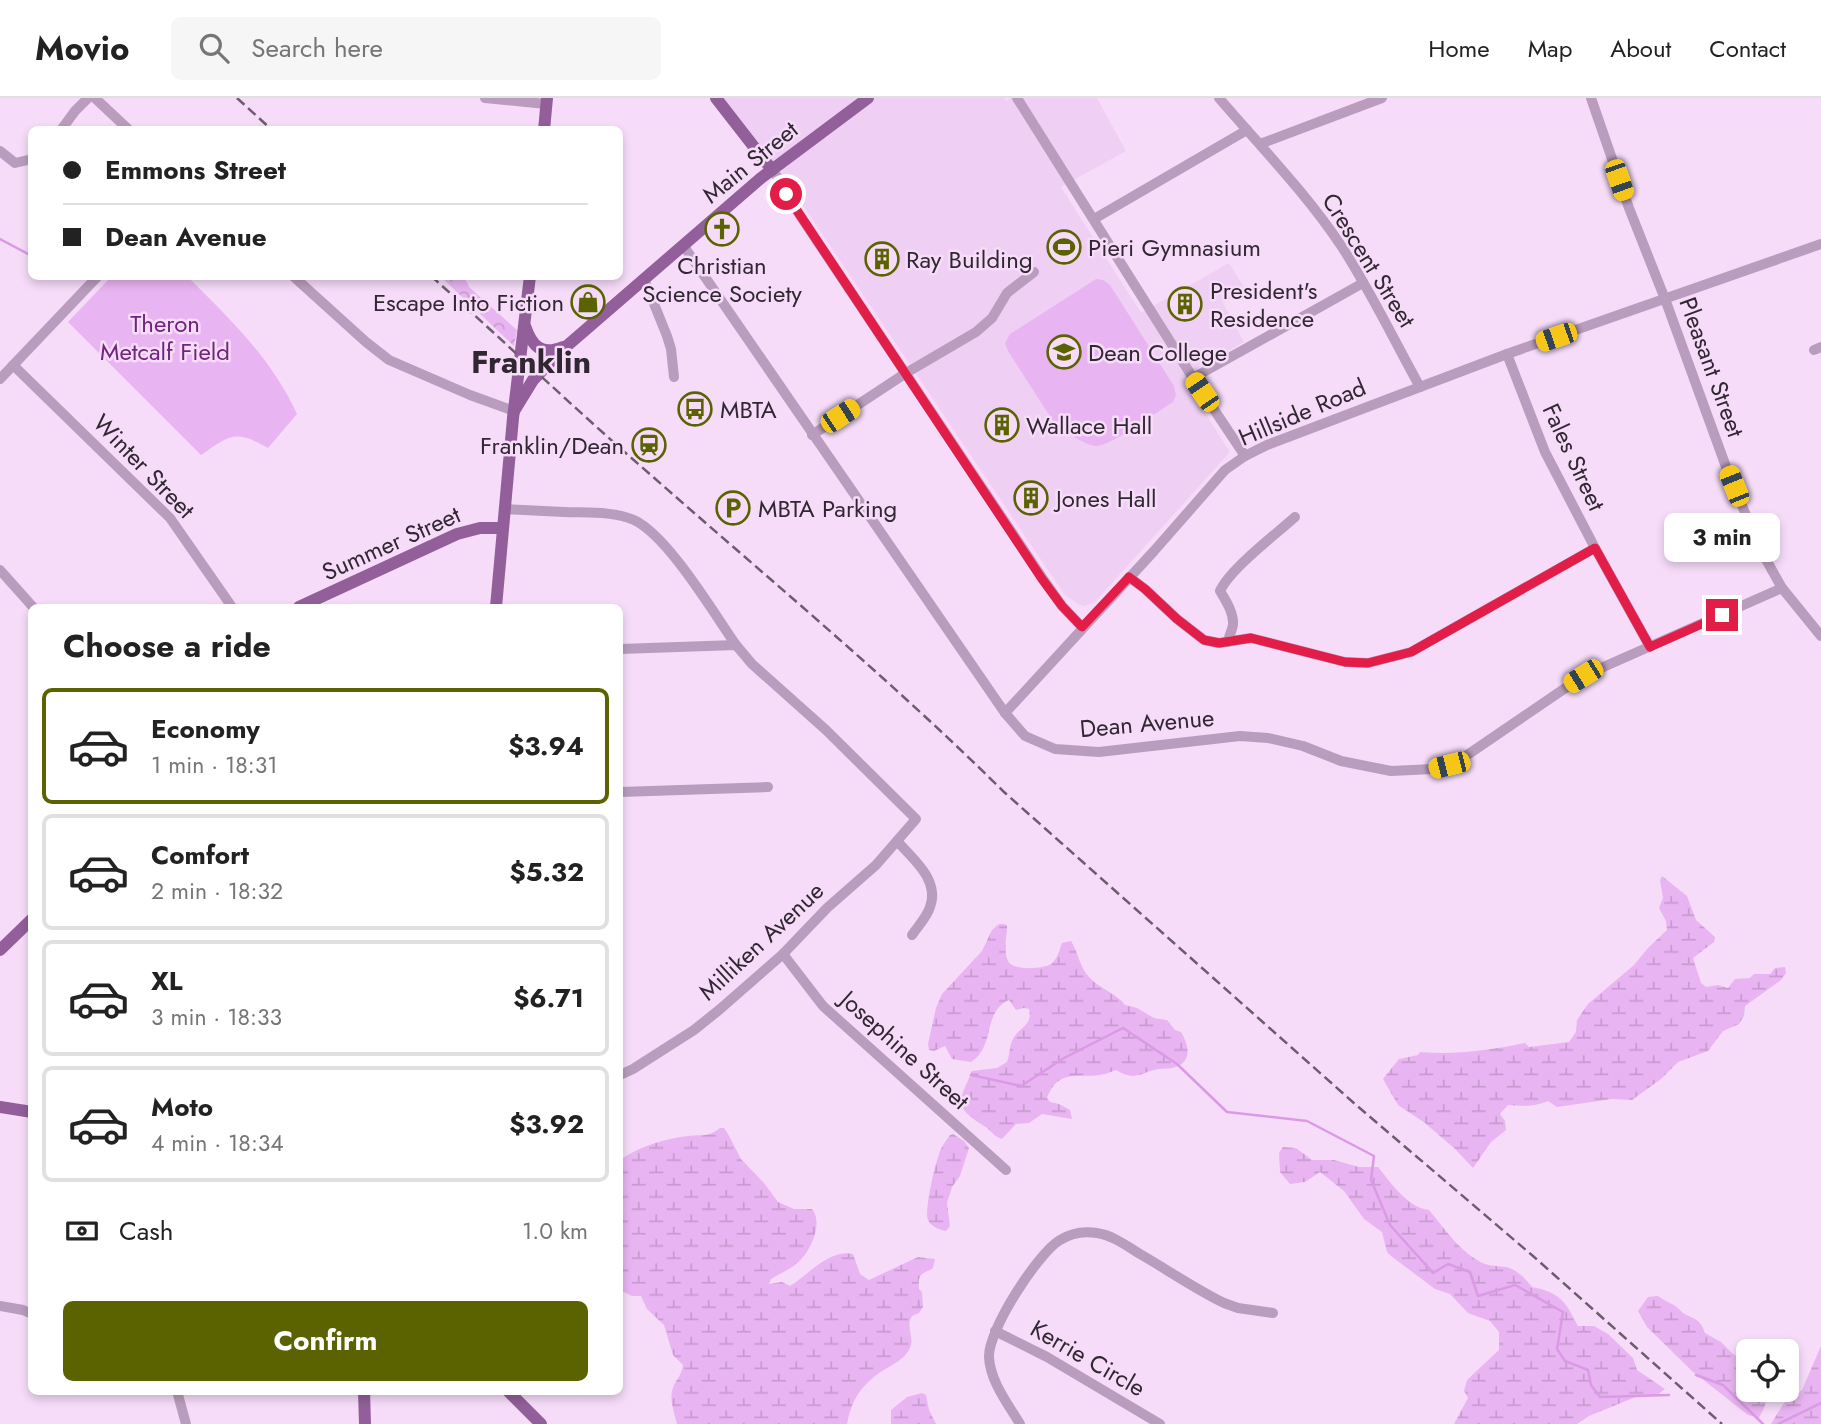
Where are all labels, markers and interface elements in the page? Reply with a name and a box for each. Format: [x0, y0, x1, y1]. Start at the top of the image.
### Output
search box [171, 17, 661, 80]
text: Movio [35, 25, 129, 72]
icon: search [195, 29, 233, 67]
text: Search here [251, 29, 383, 67]
text: Home [1428, 31, 1490, 66]
text: Map [1528, 31, 1572, 66]
text: About [1610, 31, 1671, 66]
text: Contact [1709, 31, 1786, 66]
street label: Main Street [695, 112, 806, 212]
text: Emmons Street [105, 151, 286, 189]
car [1603, 157, 1636, 203]
route start [770, 178, 802, 210]
street label: Crescent Street [1314, 186, 1425, 334]
church icon: Christian Science Society [703, 210, 741, 248]
text: Dean Avenue [105, 218, 267, 256]
sports icon: Pieri Gymnasium [1045, 228, 1083, 266]
place label: Pieri Gymnasium [1088, 230, 1261, 265]
building icon: Ray Building [863, 240, 901, 278]
place label: Ray Building [906, 242, 1033, 277]
place label: Christian Science Society [642, 248, 802, 311]
place label: President's Residence [1210, 273, 1317, 336]
shop icon: Escape Into Fiction [569, 283, 607, 321]
place label: Escape Into Fiction [373, 285, 564, 320]
building icon: President's Residence [1166, 285, 1204, 323]
street label: Pleasant Street [1670, 292, 1754, 442]
park label: Theron Metcalf Field [100, 306, 230, 369]
car [1533, 320, 1580, 354]
school or university icon: Dean College [1045, 333, 1083, 371]
place label: Dean College [1088, 335, 1227, 370]
district label: Franklin [471, 339, 591, 385]
car [1182, 369, 1223, 415]
street label: Hillside Road [1233, 369, 1371, 455]
bus stop icon: MBTA [676, 390, 714, 428]
place label: MBTA [720, 392, 777, 427]
car [817, 396, 864, 436]
street label: Fales Street [1534, 398, 1614, 517]
street label: Winter Street [85, 406, 203, 526]
building icon: Wallace Hall [983, 406, 1021, 444]
place label: Wallace Hall [1026, 408, 1152, 443]
station icon: Franklin/Dean [630, 426, 668, 464]
place label: Franklin/Dean [480, 428, 624, 463]
car [1717, 463, 1752, 509]
building icon: Jones Hall [1012, 479, 1050, 517]
place label: Jones Hall [1053, 481, 1156, 516]
parking icon: MBTA Parking [714, 489, 752, 527]
place label: MBTA Parking [758, 491, 897, 526]
street label: Summer Street [316, 497, 466, 589]
callout: 3 min [1664, 514, 1780, 562]
text: 3 min [1692, 520, 1752, 554]
route end [1706, 599, 1738, 631]
text: Choose a ride [63, 623, 271, 669]
car [1560, 656, 1607, 696]
street label: Dean Avenue [1078, 700, 1216, 746]
text: Economy [151, 710, 260, 748]
icon: car [67, 715, 130, 778]
text: $3.94 [508, 727, 584, 765]
text: 1 min · 18:31 [151, 748, 278, 782]
car [1427, 750, 1472, 780]
text: Comfort [151, 836, 249, 874]
icon: car [67, 841, 130, 904]
text: $5.32 [509, 853, 584, 891]
text: 2 min · 18:32 [151, 874, 283, 908]
street label: Milliken Avenue [691, 874, 831, 1008]
text: XL [151, 962, 183, 1000]
icon: car [67, 967, 130, 1030]
text: $6.71 [513, 979, 584, 1017]
street label: Josephine Street [831, 981, 977, 1118]
text: 3 min · 18:33 [151, 1000, 282, 1034]
text: Moto [151, 1088, 213, 1126]
icon: car [67, 1093, 130, 1156]
text: $3.92 [509, 1105, 584, 1143]
text: 4 min · 18:34 [151, 1126, 284, 1160]
icon: cash [63, 1212, 101, 1250]
text: Cash [119, 1212, 173, 1250]
text: 1.0 km [522, 1214, 588, 1248]
button: Confirm [63, 1301, 588, 1381]
street label: Kerrie Circle [1024, 1311, 1152, 1405]
map controls [1736, 1339, 1799, 1402]
button: locate [1736, 1339, 1799, 1402]

